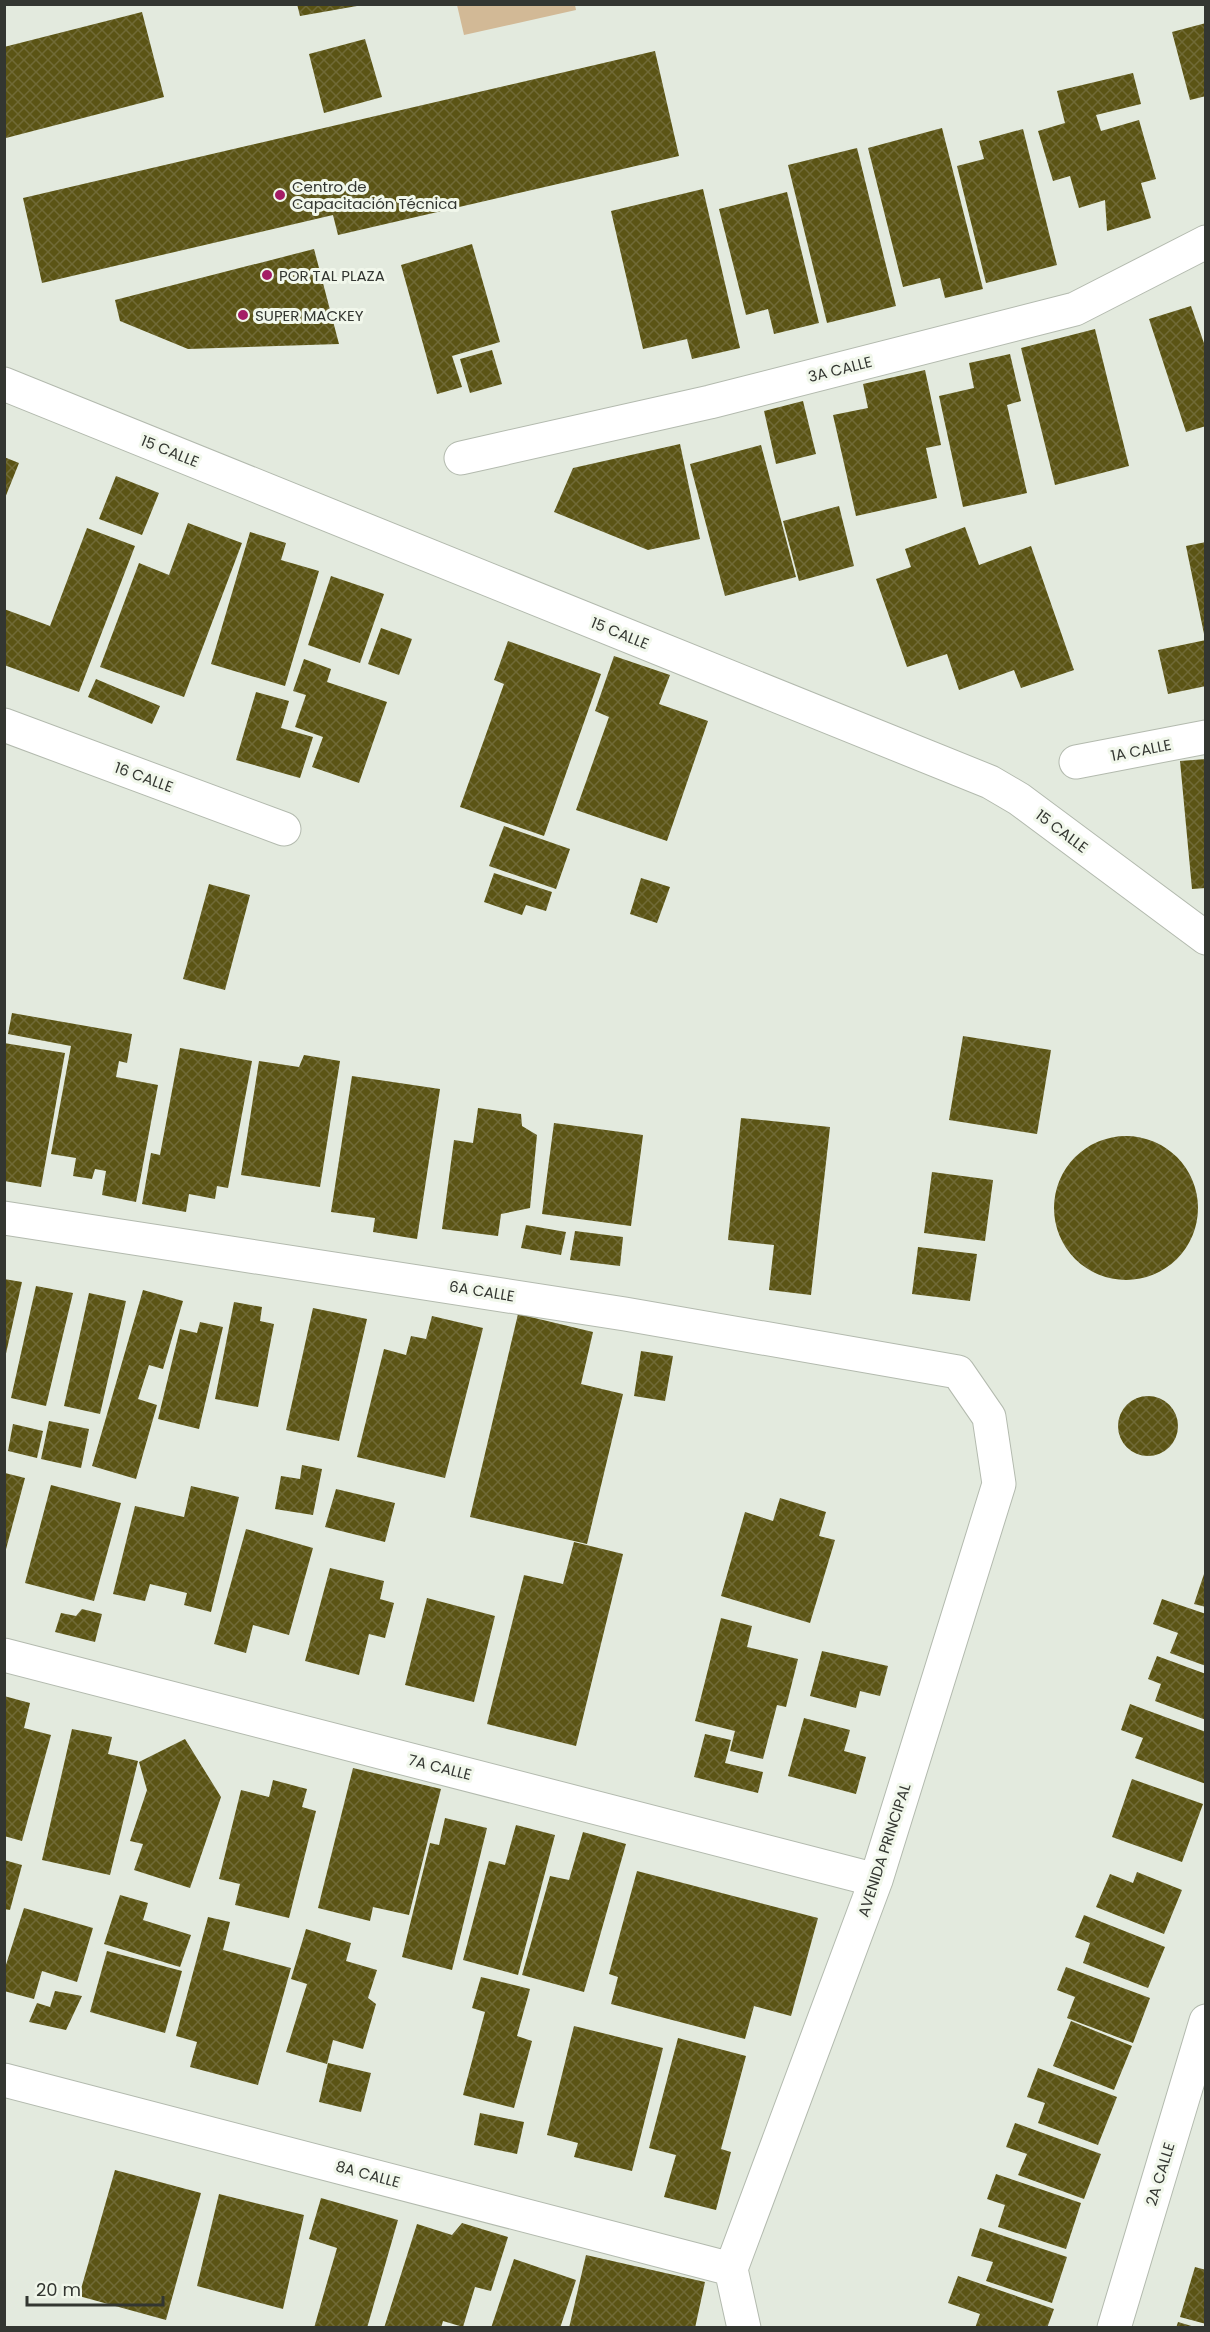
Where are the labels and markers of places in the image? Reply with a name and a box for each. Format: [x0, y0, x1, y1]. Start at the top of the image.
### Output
place label: Centro de Capacitación Técnica [292, 176, 457, 214]
marker: Centro de Capacitación Técnica [273, 188, 287, 202]
place label: POR TAL PLAZA [279, 265, 385, 286]
marker: POR TAL PLAZA [260, 268, 274, 282]
place label: SUPER MACKEY [255, 305, 364, 326]
marker: SUPER MACKEY [236, 308, 250, 322]

